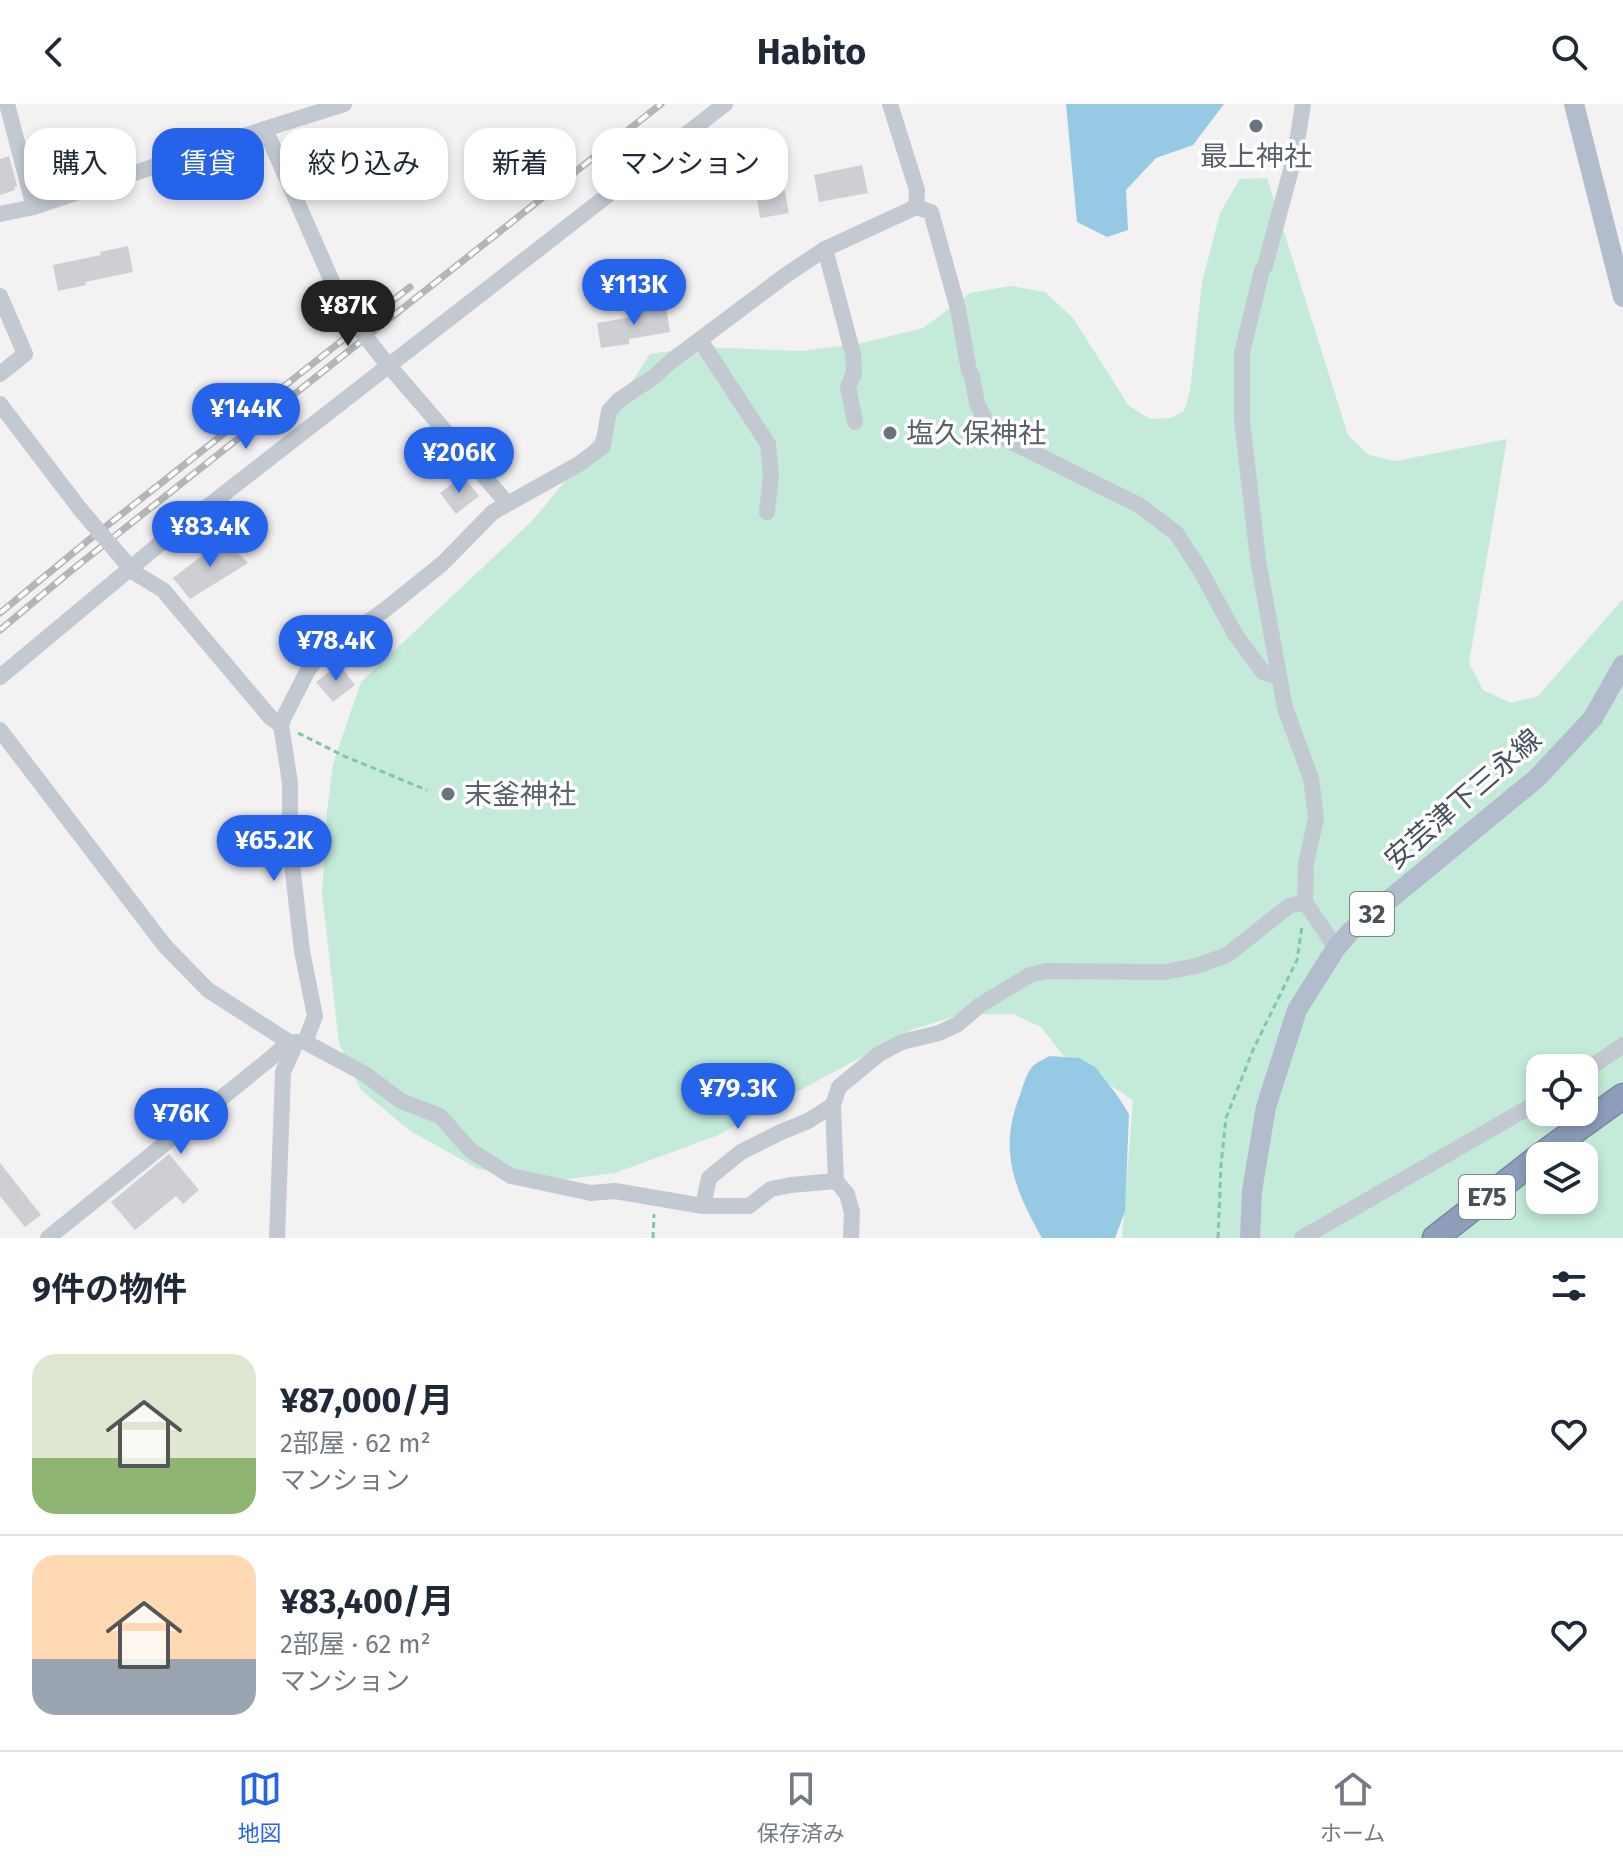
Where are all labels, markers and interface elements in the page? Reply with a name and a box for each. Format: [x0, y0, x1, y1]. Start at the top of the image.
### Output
icon: back [32, 30, 76, 74]
text: Habito [757, 30, 866, 74]
icon: search [1547, 30, 1591, 74]
marker: 最上神社 [1247, 117, 1265, 135]
chip: 購入 [24, 128, 136, 200]
chip: 賃貸 [152, 128, 264, 200]
chip: 絞り込み [280, 128, 448, 200]
chip: 新着 [464, 128, 576, 200]
chip: マンション [592, 128, 788, 200]
place label: 最上神社 [1200, 140, 1312, 173]
pin: ¥113K [578, 259, 690, 327]
text: ¥113K [600, 269, 668, 300]
pin: ¥87K [301, 280, 395, 348]
text: ¥87K [319, 290, 377, 321]
pin: ¥144K [190, 383, 302, 451]
text: ¥144K [210, 393, 282, 424]
place label: 塩久保神社 [906, 417, 1046, 450]
marker: 塩久保神社 [881, 424, 899, 442]
pin: ¥206K [403, 427, 515, 495]
text: ¥206K [422, 437, 496, 468]
pin: ¥83.4K [145, 501, 275, 569]
text: ¥83.4K [170, 511, 250, 542]
pin: ¥78.4K [271, 615, 401, 683]
text: ¥78.4K [297, 625, 375, 656]
street label: 安芸津下三永線 [1378, 722, 1548, 876]
place label: 末釜神社 [464, 778, 576, 811]
marker: 末釜神社 [439, 785, 457, 803]
pin: ¥65.2K [209, 815, 339, 883]
text: ¥65.2K [235, 825, 313, 856]
road number: 32 [1350, 892, 1394, 936]
map controls [1526, 1054, 1598, 1214]
button: locate [1526, 1054, 1598, 1126]
pin: ¥79.3K [673, 1063, 803, 1131]
text: ¥79.3K [699, 1073, 777, 1104]
pin: ¥76K [134, 1088, 228, 1156]
text: ¥76K [152, 1098, 210, 1129]
button: layers [1526, 1142, 1598, 1214]
road number: E75 [1459, 1175, 1515, 1219]
icon: filters [1547, 1264, 1591, 1308]
text: 9件の物件 [32, 1269, 187, 1310]
text: ¥87,000/月 [280, 1380, 453, 1421]
icon: home [96, 1386, 192, 1482]
icon: heart [1547, 1412, 1591, 1456]
text: 2部屋 · 62 m² [280, 1428, 431, 1459]
text: マンション [280, 1465, 410, 1496]
text: ¥83,400/月 [280, 1581, 455, 1622]
icon: home [96, 1587, 192, 1683]
icon: heart [1547, 1613, 1591, 1657]
text: 2部屋 · 62 m² [280, 1629, 431, 1660]
text: マンション [280, 1666, 410, 1697]
tab: 地図 [238, 1767, 282, 1847]
tab: 保存済み [757, 1767, 845, 1847]
tab: ホーム [1320, 1767, 1385, 1847]

